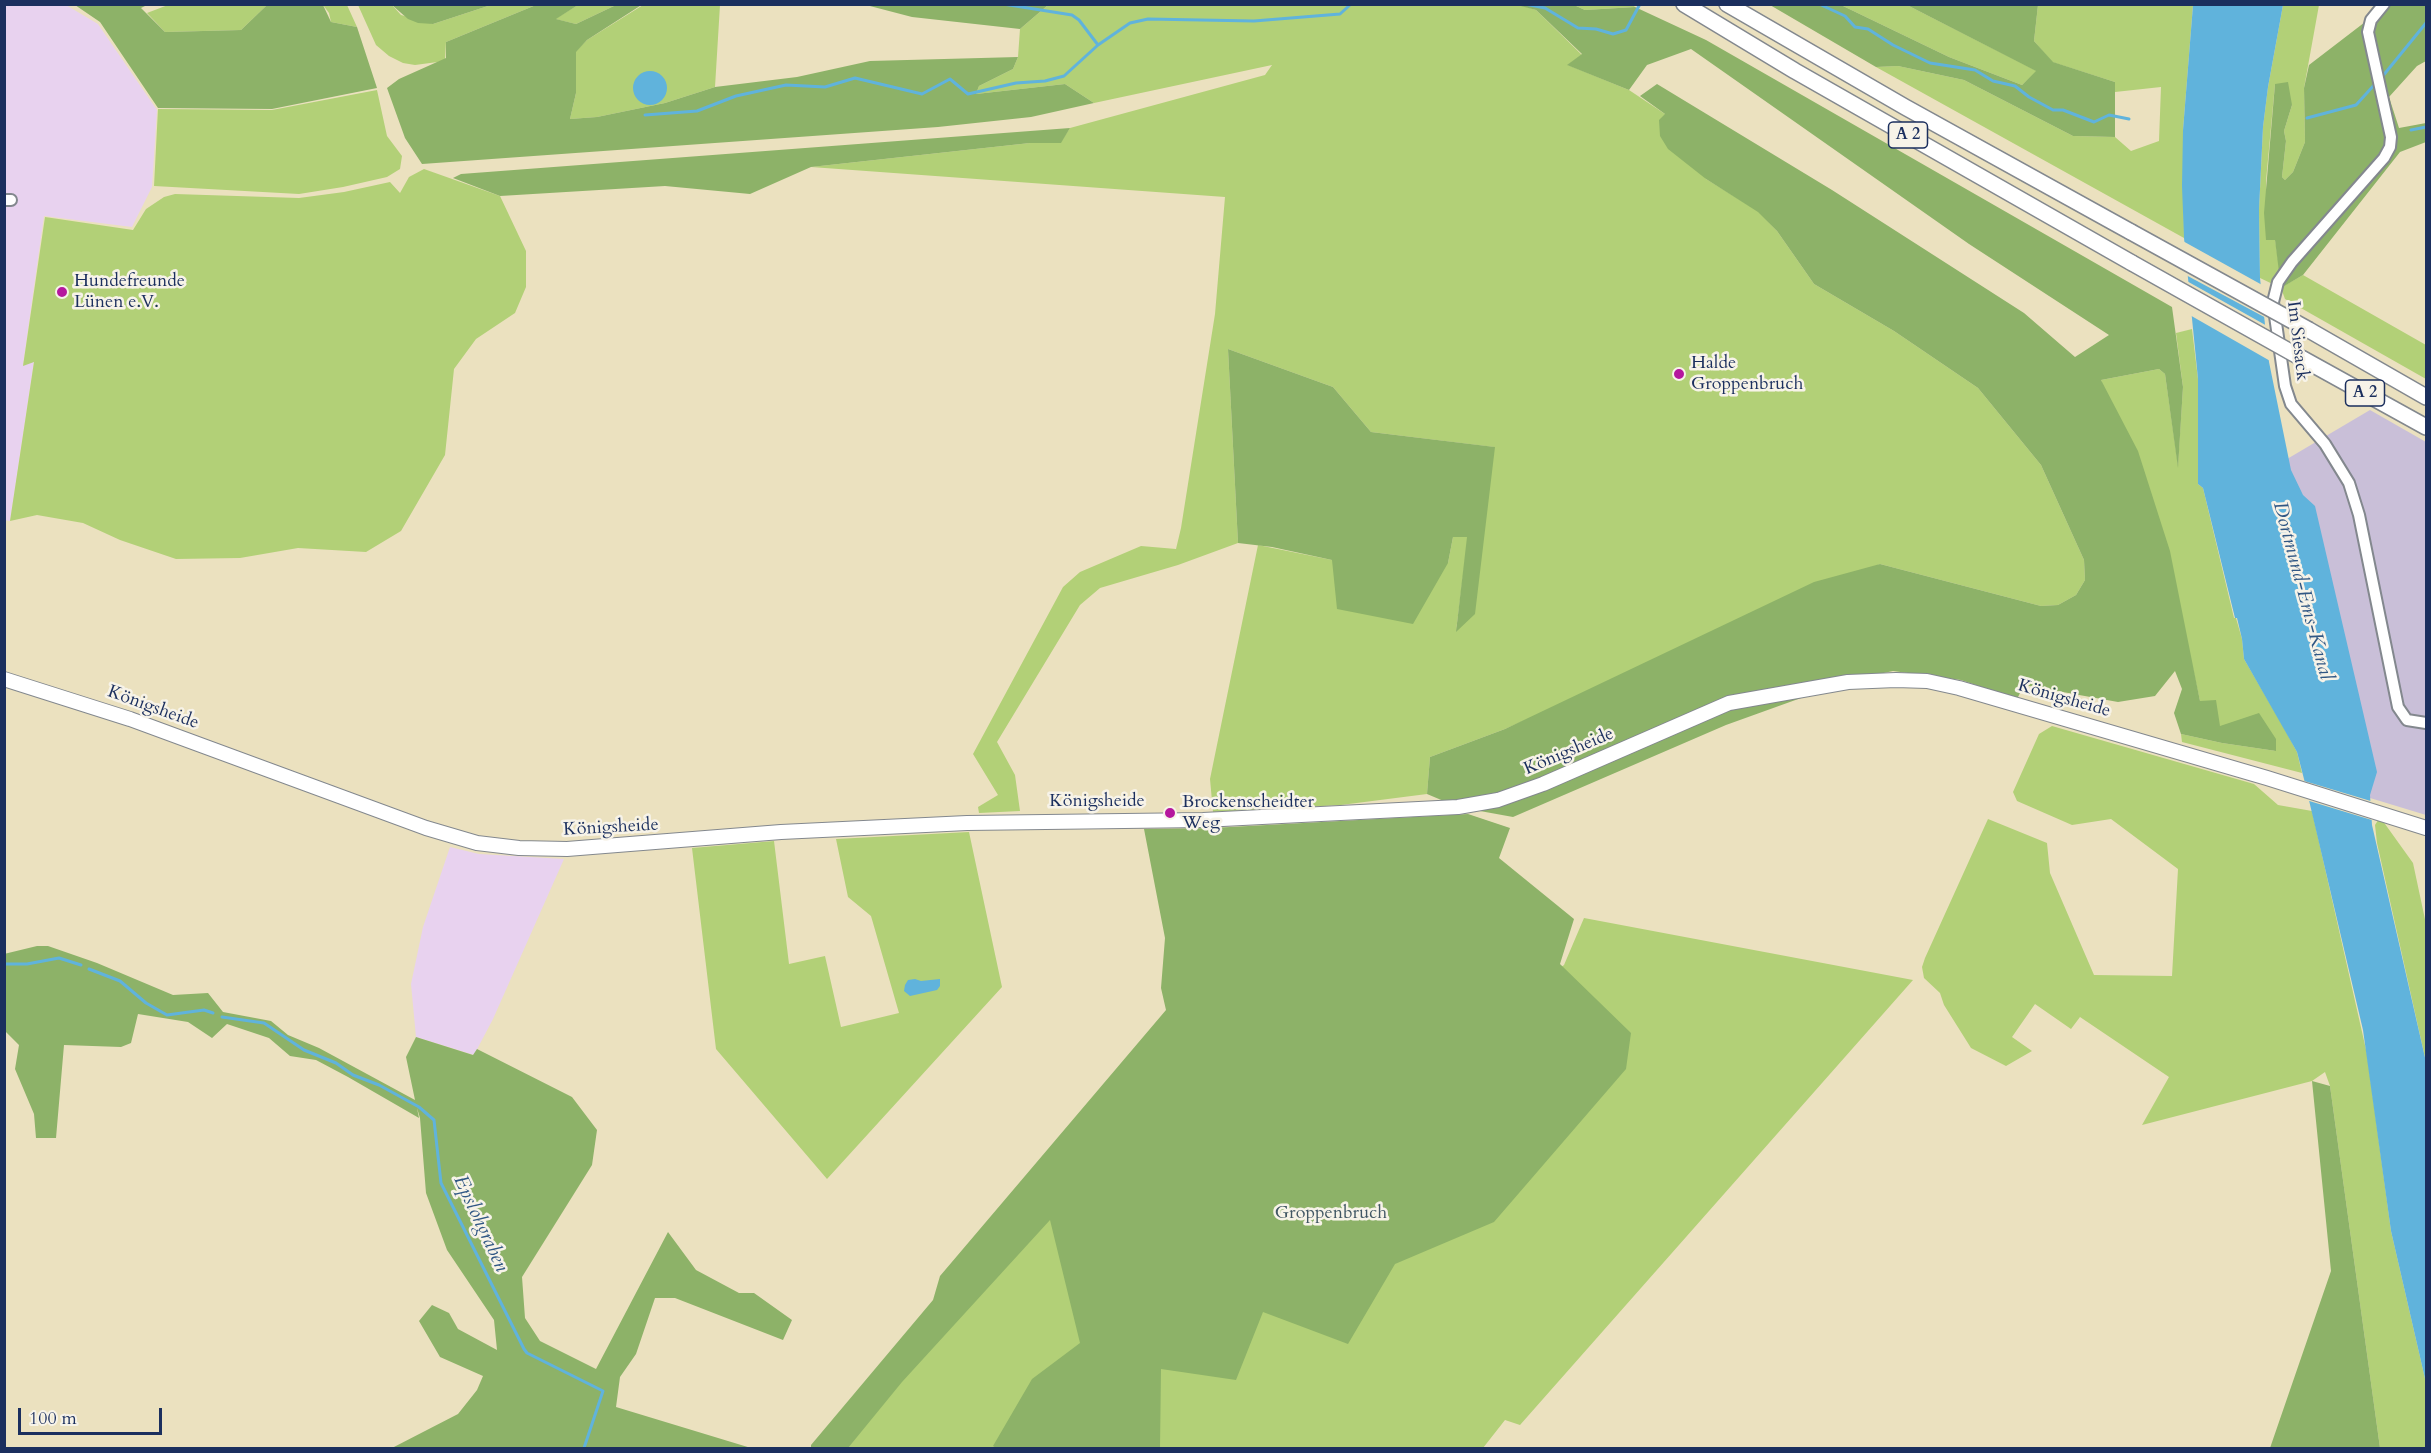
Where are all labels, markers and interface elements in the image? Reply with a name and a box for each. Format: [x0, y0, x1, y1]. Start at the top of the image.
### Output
road number: A 2 [1888, 122, 1928, 148]
place label: Hundefreunde Lünen e.V. [74, 271, 185, 314]
marker: Hundefreunde Lünen e.V. [55, 285, 69, 299]
street label: Im Siesack [2281, 300, 2313, 382]
place label: Halde Groppenbruch [1691, 353, 1803, 395]
marker: Halde Groppenbruch [1672, 367, 1686, 381]
road number: A 2 [2346, 380, 2384, 406]
water label: Dortmund-Ems-Kanal [2267, 499, 2337, 683]
street label: Königsheide [2015, 675, 2113, 723]
street label: Königsheide [104, 682, 202, 734]
street label: Königsheide [1521, 723, 1617, 781]
street label: Königsheide [1049, 791, 1145, 813]
place label: Brockenscheidter Weg [1182, 792, 1314, 834]
marker: Brockenscheidter Weg [1163, 806, 1177, 820]
street label: Königsheide [563, 815, 659, 841]
water label: Epslohgraben [447, 1172, 513, 1276]
park label: Groppenbruch [1275, 1203, 1387, 1225]
scale bar [21, 1396, 165, 1434]
text: 100 m [29, 1406, 77, 1431]

